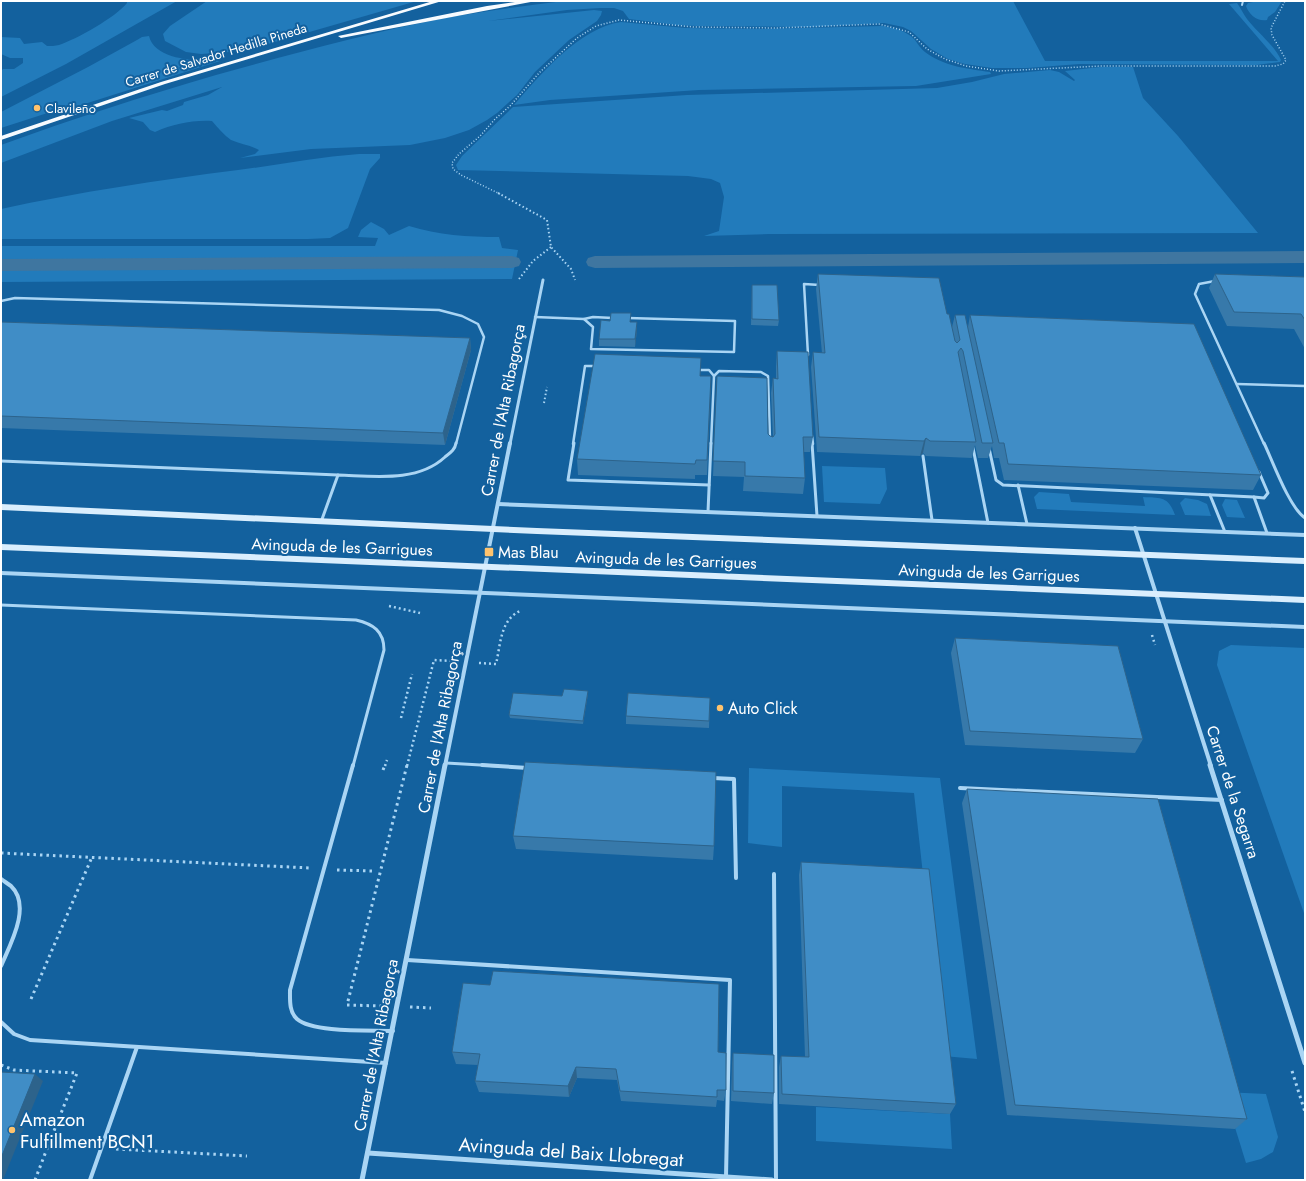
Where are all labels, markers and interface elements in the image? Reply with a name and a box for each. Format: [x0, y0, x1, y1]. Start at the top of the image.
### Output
street label: Carrer de Salvador Hedilla Pineda [123, 18, 309, 92]
place label: Clavileño [45, 99, 96, 118]
marker: Clavileño [32, 103, 42, 113]
street label: Carrer de l'Alta Ribagorça [475, 322, 531, 498]
street label: Avinguda de les Garrigues [251, 532, 433, 562]
place label: Mas Blau [498, 541, 559, 564]
street label: Avinguda de les Garrigues [575, 545, 757, 575]
marker: Mas Blau [483, 546, 495, 558]
street label: Avinguda de les Garrigues [898, 558, 1080, 588]
street label: Carrer de l'Alta Ribagorça [412, 639, 468, 815]
place label: Auto Click [728, 697, 798, 720]
marker: Auto Click [715, 703, 725, 713]
street label: Carrer de la Segarra [1201, 722, 1265, 862]
street label: Carrer de l'Alta Ribagorça [348, 957, 404, 1133]
place label: Amazon Fulfillment BCN1 [20, 1106, 154, 1155]
marker: Amazon Fulfillment BCN1 [7, 1125, 17, 1135]
street label: Avinguda del Baix Llobregat [458, 1131, 685, 1173]

